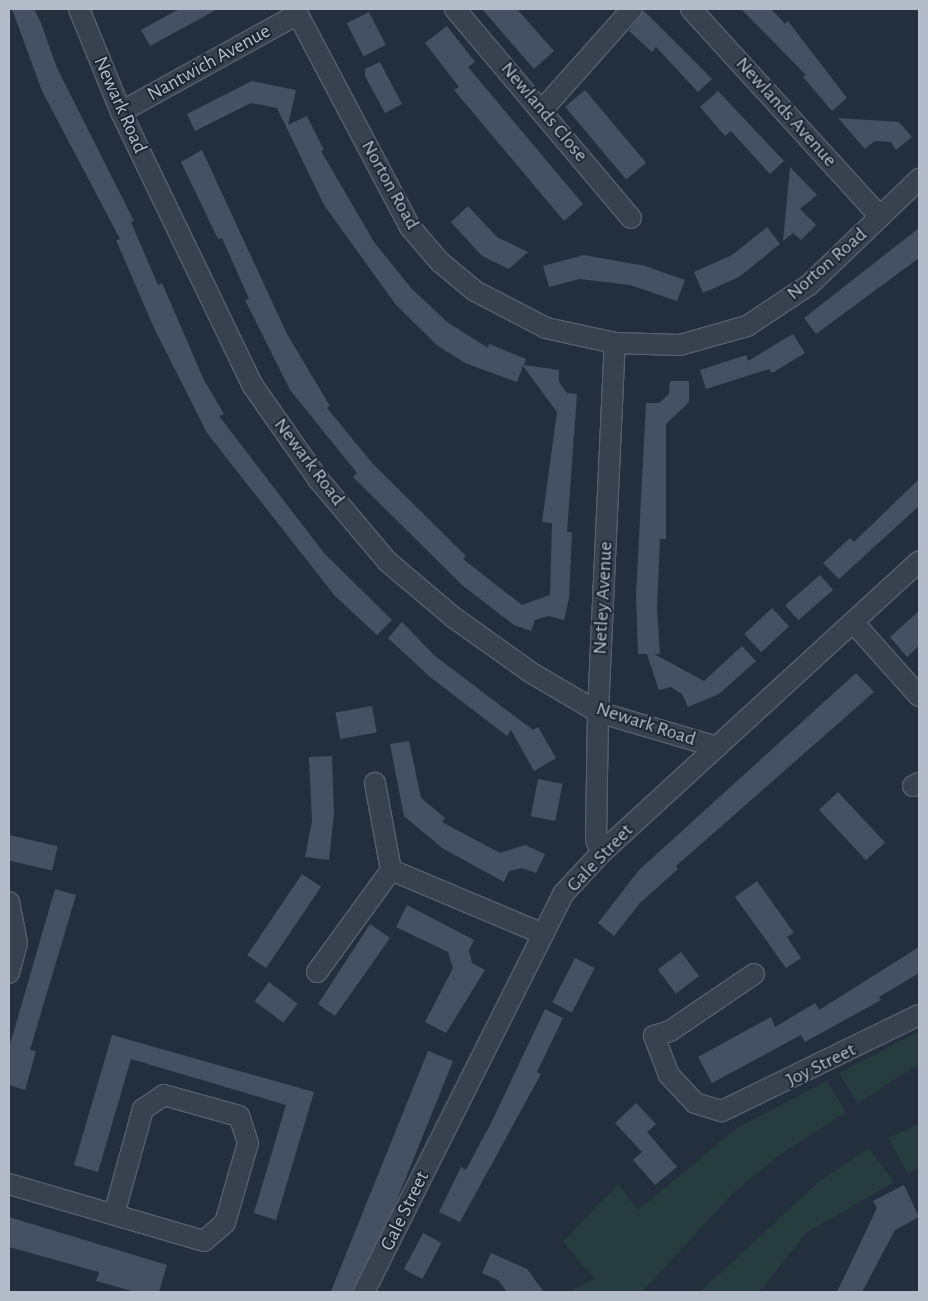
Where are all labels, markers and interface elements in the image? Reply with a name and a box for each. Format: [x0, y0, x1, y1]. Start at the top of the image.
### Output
street label: Nantwich Avenue [143, 19, 275, 107]
street label: Newlands Avenue [730, 52, 842, 172]
street label: Newark Road [88, 53, 152, 157]
street label: Newlands Close [495, 57, 593, 167]
street label: Norton Road [356, 136, 424, 234]
street label: Norton Road [782, 223, 872, 305]
street label: Newark Road [268, 414, 350, 510]
street label: Netley Avenue [588, 541, 618, 655]
street label: Newark Road [593, 697, 699, 751]
street label: Gale Street [562, 819, 638, 897]
street label: Joy Street [782, 1038, 860, 1092]
street label: Gale Street [375, 1167, 435, 1255]

